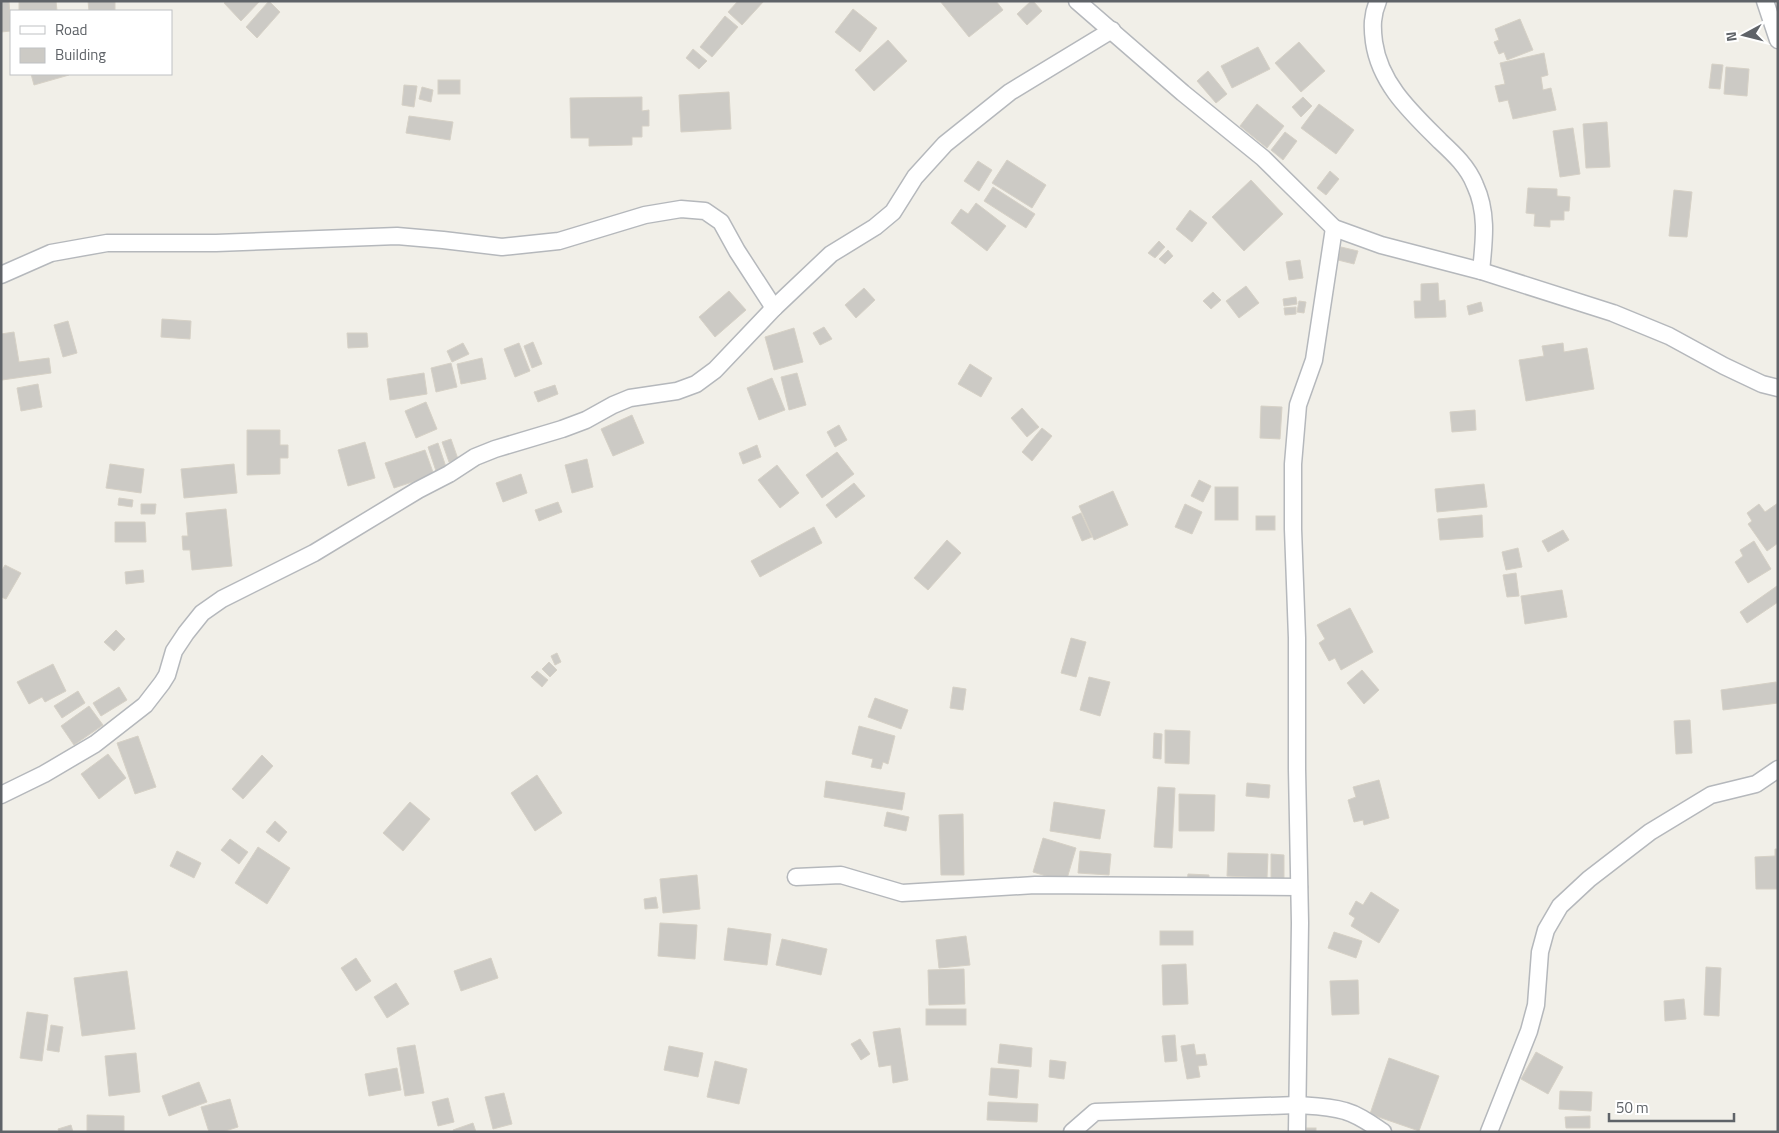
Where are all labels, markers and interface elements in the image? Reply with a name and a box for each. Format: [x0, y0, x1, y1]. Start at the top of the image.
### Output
legend [10, 10, 172, 75]
north arrow [1719, 10, 1769, 60]
text: Road [55, 18, 87, 41]
text: N [1720, 31, 1742, 43]
text: Building [55, 43, 106, 66]
scale bar [1609, 1090, 1734, 1122]
text: 50 m [1616, 1096, 1649, 1119]

